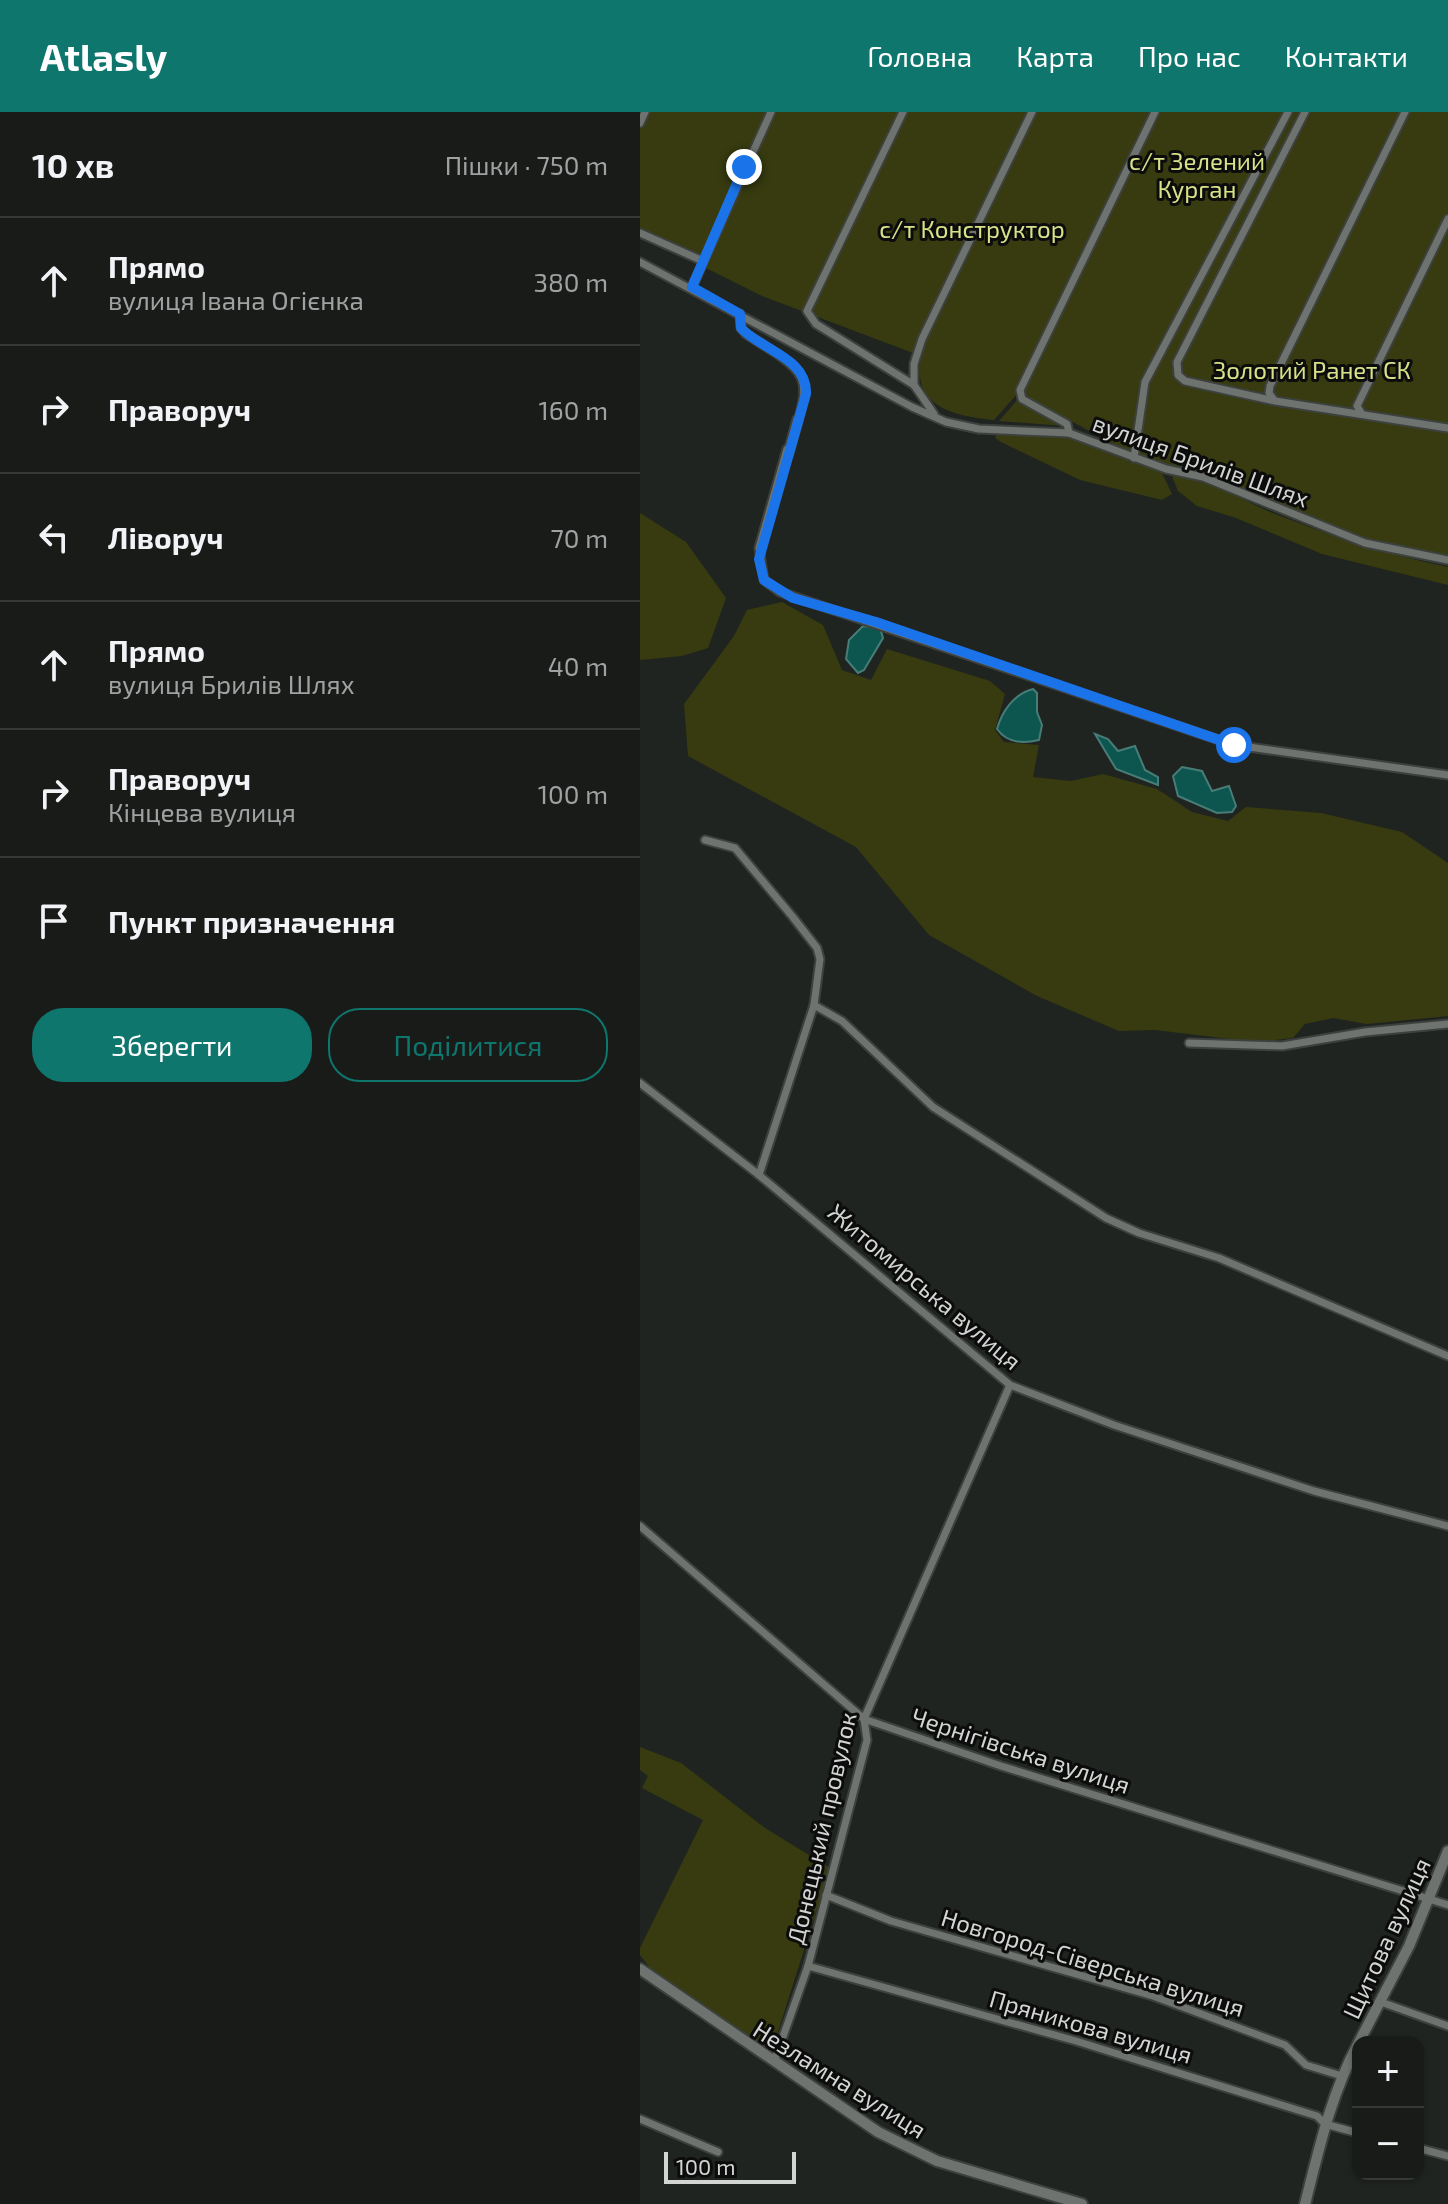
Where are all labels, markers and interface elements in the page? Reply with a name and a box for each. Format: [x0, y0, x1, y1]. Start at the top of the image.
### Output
text: Atlasly [40, 33, 167, 79]
text: Головна [867, 39, 972, 73]
text: Карта [1016, 39, 1094, 73]
text: Про нас [1138, 39, 1241, 73]
text: Контакти [1285, 39, 1408, 73]
text: 10 хв [32, 144, 114, 185]
park label: с/т Зелений Курган [1129, 146, 1265, 204]
text: Пішки · 750 m [445, 149, 608, 180]
route end [726, 149, 762, 185]
park label: с/т Конструктор [879, 214, 1065, 244]
text: Прямо [108, 248, 205, 284]
icon: ahead [32, 259, 76, 303]
text: 380 m [534, 266, 608, 297]
text: вулиця Івана Огієнка [108, 284, 364, 315]
park label: Золотий Ранет СК [1213, 355, 1411, 384]
icon: right [32, 387, 76, 431]
text: Праворуч [108, 391, 251, 427]
text: 160 m [539, 394, 608, 425]
street label: вулиця Брилів Шлях [1089, 407, 1313, 514]
icon: left [32, 515, 76, 559]
text: Ліворуч [108, 519, 224, 555]
text: 70 m [550, 522, 608, 553]
text: Прямо [108, 632, 205, 668]
icon: ahead [32, 643, 76, 687]
text: 40 m [548, 650, 608, 681]
text: вулиця Брилів Шлях [108, 668, 354, 699]
route start [1216, 727, 1252, 763]
text: Праворуч [108, 760, 251, 796]
icon: right [32, 771, 76, 815]
text: 100 m [538, 778, 608, 809]
text: Кінцева вулиця [108, 796, 296, 827]
icon: arrive [32, 899, 76, 943]
text: Пункт призначення [108, 903, 395, 939]
button: Зберегти [32, 1008, 312, 1082]
button: Поділитися [328, 1008, 608, 1082]
street label: Житомирська вулиця [822, 1197, 1027, 1376]
street label: Чернігівська вулиця [908, 1701, 1134, 1800]
street label: Донецький провулок [780, 1709, 863, 1947]
street label: Щитова вулиця [1336, 1853, 1437, 2023]
street label: Новгород-Сіверська вулиця [938, 1902, 1248, 2023]
street label: Пряникова вулиця [986, 1983, 1196, 2070]
street label: Незламна вулиця [748, 2014, 932, 2145]
map controls [1352, 2036, 1424, 2180]
button: + [1352, 2036, 1424, 2108]
button: − [1352, 2108, 1424, 2180]
scale bar [664, 2148, 796, 2184]
text: 100 m [676, 2153, 735, 2179]

